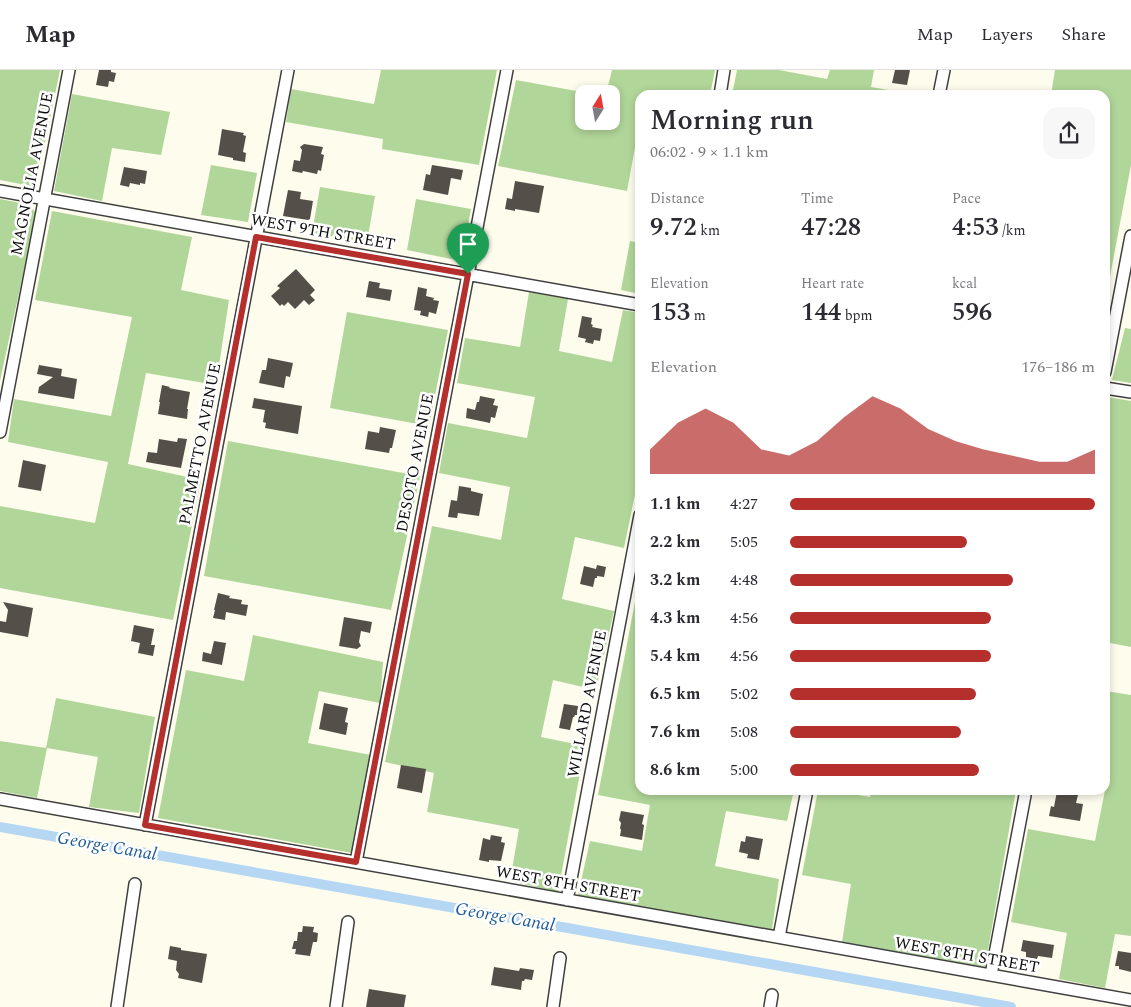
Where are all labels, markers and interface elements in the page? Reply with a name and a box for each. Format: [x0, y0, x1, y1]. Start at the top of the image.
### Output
text: Map [25, 17, 75, 53]
text: Map [917, 21, 953, 48]
text: Layers [981, 21, 1033, 48]
text: Share [1061, 21, 1106, 48]
north arrow [575, 85, 620, 130]
map controls [575, 85, 620, 130]
street label: MAGNOLIA AVENUE [4, 90, 60, 258]
text: Morning run [650, 99, 814, 142]
button: share [1043, 107, 1095, 159]
text: 06:02 · 9 × 1.1 km [650, 140, 769, 164]
text: Distance [650, 188, 705, 209]
text: Time [801, 188, 834, 209]
text: Pace [952, 188, 981, 209]
street label: WEST 9TH STREET [249, 207, 398, 257]
text: 9.72 [650, 209, 697, 247]
text: 47:28 [801, 209, 861, 247]
text: 4:53 [952, 209, 999, 247]
text: km [697, 220, 720, 241]
text: /km [999, 220, 1026, 241]
pin [447, 223, 489, 274]
icon: arrive [454, 230, 482, 258]
text: Elevation [650, 273, 709, 294]
text: Heart rate [801, 273, 864, 294]
text: kcal [952, 273, 977, 294]
text: 153 [650, 294, 690, 332]
text: 144 [801, 294, 841, 332]
text: 596 [952, 294, 992, 332]
text: m [690, 305, 706, 326]
text: bpm [841, 305, 873, 326]
text: Elevation [650, 355, 717, 379]
text: 176–186 m [1021, 355, 1095, 379]
street label: PALMETTO AVENUE [173, 361, 227, 527]
street label: DESOTO AVENUE [390, 392, 440, 534]
text: 1.1 km [650, 492, 700, 516]
text: 4:27 [730, 492, 758, 516]
text: 2.2 km [650, 530, 700, 554]
text: 5:05 [730, 530, 758, 554]
text: 3.2 km [650, 568, 700, 592]
text: 4:48 [730, 568, 758, 592]
text: 4.3 km [650, 606, 700, 630]
text: 4:56 [730, 606, 758, 630]
street label: WILLARD AVENUE [561, 628, 613, 780]
text: 5.4 km [650, 644, 700, 668]
text: 4:56 [730, 644, 758, 668]
text: 6.5 km [650, 682, 700, 706]
text: 5:02 [730, 682, 758, 706]
text: 7.6 km [650, 720, 700, 744]
text: 5:08 [730, 720, 758, 744]
text: 8.6 km [650, 758, 700, 782]
text: 5:00 [730, 758, 758, 782]
water label: George Canal [55, 824, 159, 868]
street label: WEST 8TH STREET [494, 859, 643, 909]
water label: George Canal [453, 895, 557, 939]
street label: WEST 8TH STREET [893, 930, 1042, 980]

